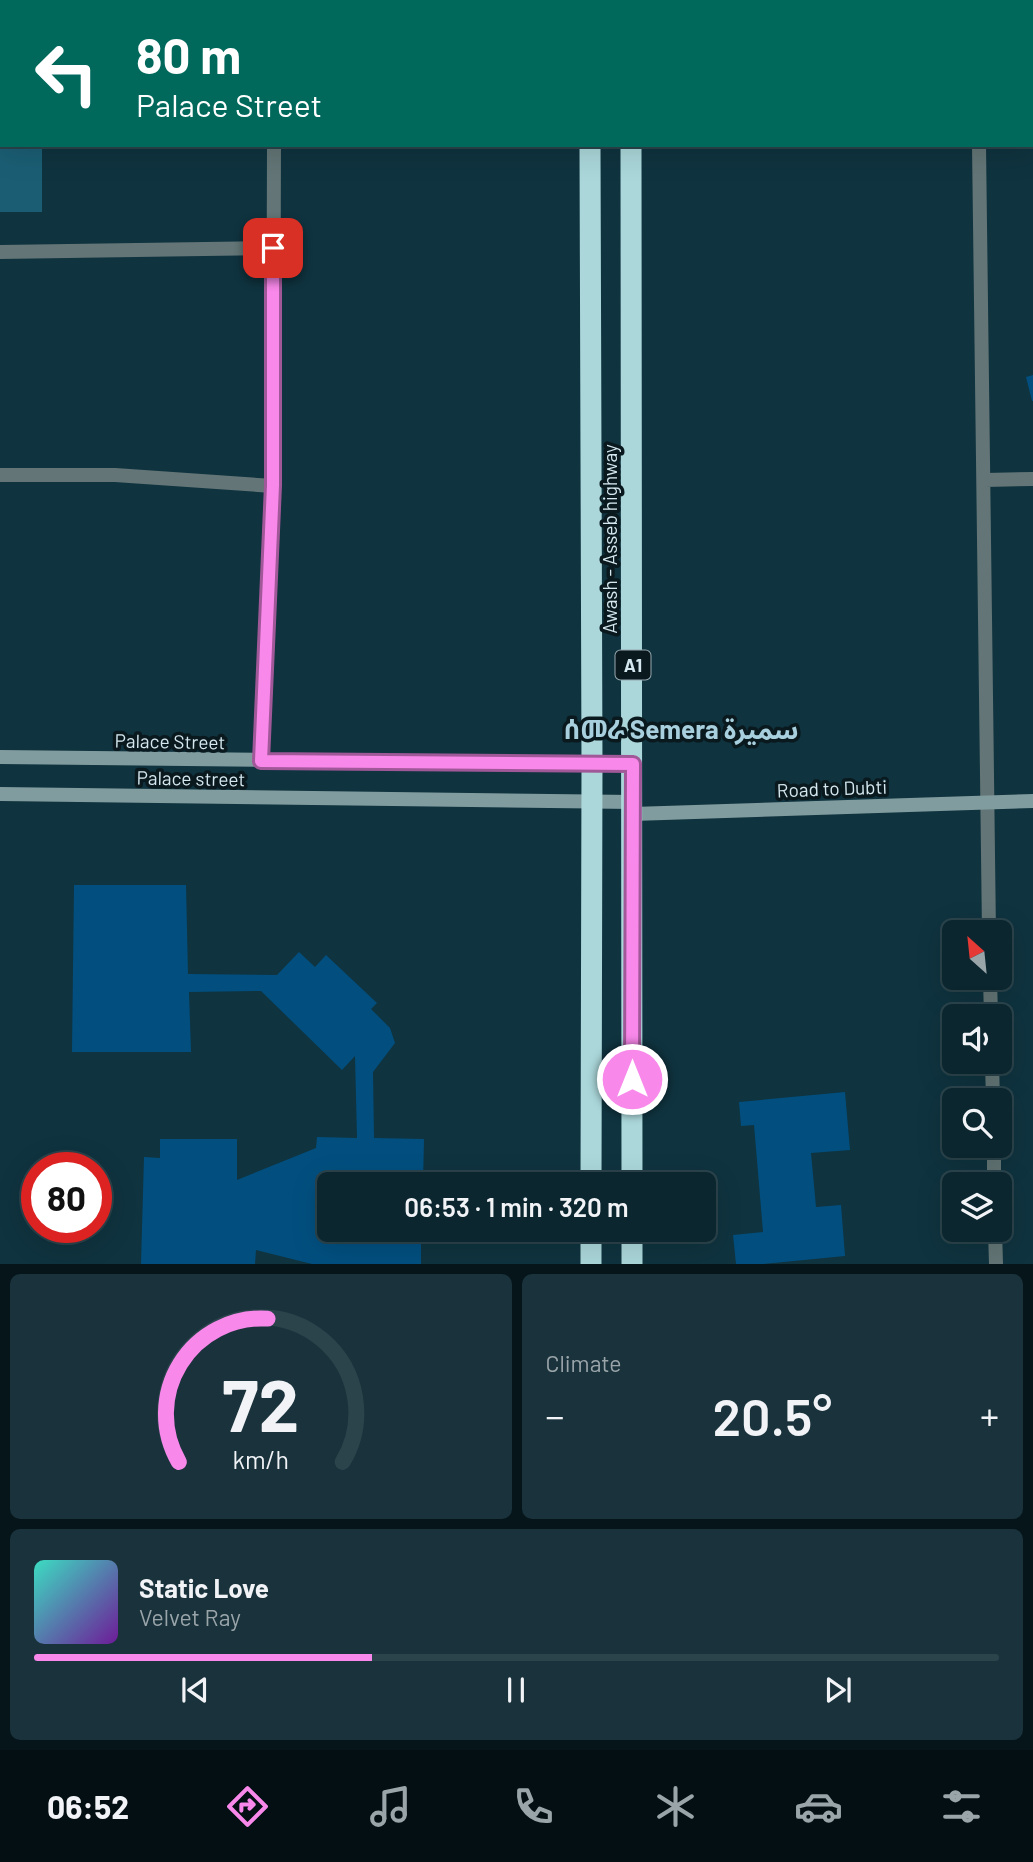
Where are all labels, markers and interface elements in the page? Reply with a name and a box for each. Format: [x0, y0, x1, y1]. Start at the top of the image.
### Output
text: 80 m [136, 25, 241, 84]
icon: left [21, 28, 112, 119]
text: Palace Street [136, 85, 322, 123]
pin [243, 218, 303, 278]
icon: arrive [254, 229, 292, 267]
street label: Awash - Asseb highway [598, 444, 621, 634]
road number: A1 [616, 650, 650, 680]
district label: ሰመራ Semera سميرة [564, 713, 798, 745]
street label: Palace Street [115, 729, 225, 753]
street label: Palace street [136, 766, 246, 790]
street label: Road to Dubti [776, 775, 888, 801]
north arrow [942, 920, 1012, 990]
map controls [942, 920, 1012, 1242]
button: sound [942, 1004, 1012, 1074]
position arrow [595, 1042, 669, 1116]
button: search [942, 1088, 1012, 1158]
speed limit sign: 80 [21, 1152, 112, 1243]
button: layers [942, 1172, 1012, 1242]
text: 06:53 · 1 min · 320 m [404, 1191, 629, 1222]
text: Climate [546, 1349, 622, 1377]
text: 72 [222, 1360, 299, 1448]
text: 20.5° [712, 1384, 832, 1446]
text: − [546, 1392, 565, 1438]
text: + [980, 1392, 999, 1438]
text: km/h [232, 1444, 289, 1474]
text: Static Love [139, 1572, 269, 1603]
text: Velvet Ray [139, 1603, 241, 1631]
icon: previous [176, 1671, 214, 1709]
icon: pause [497, 1671, 535, 1709]
icon: next [819, 1671, 857, 1709]
icon: directions [223, 1782, 272, 1831]
icon: music [366, 1782, 415, 1831]
icon: phone [509, 1782, 558, 1831]
icon: climate [651, 1782, 700, 1831]
icon: car [794, 1782, 843, 1831]
icon: filters [937, 1782, 986, 1831]
text: 06:52 [47, 1787, 129, 1825]

